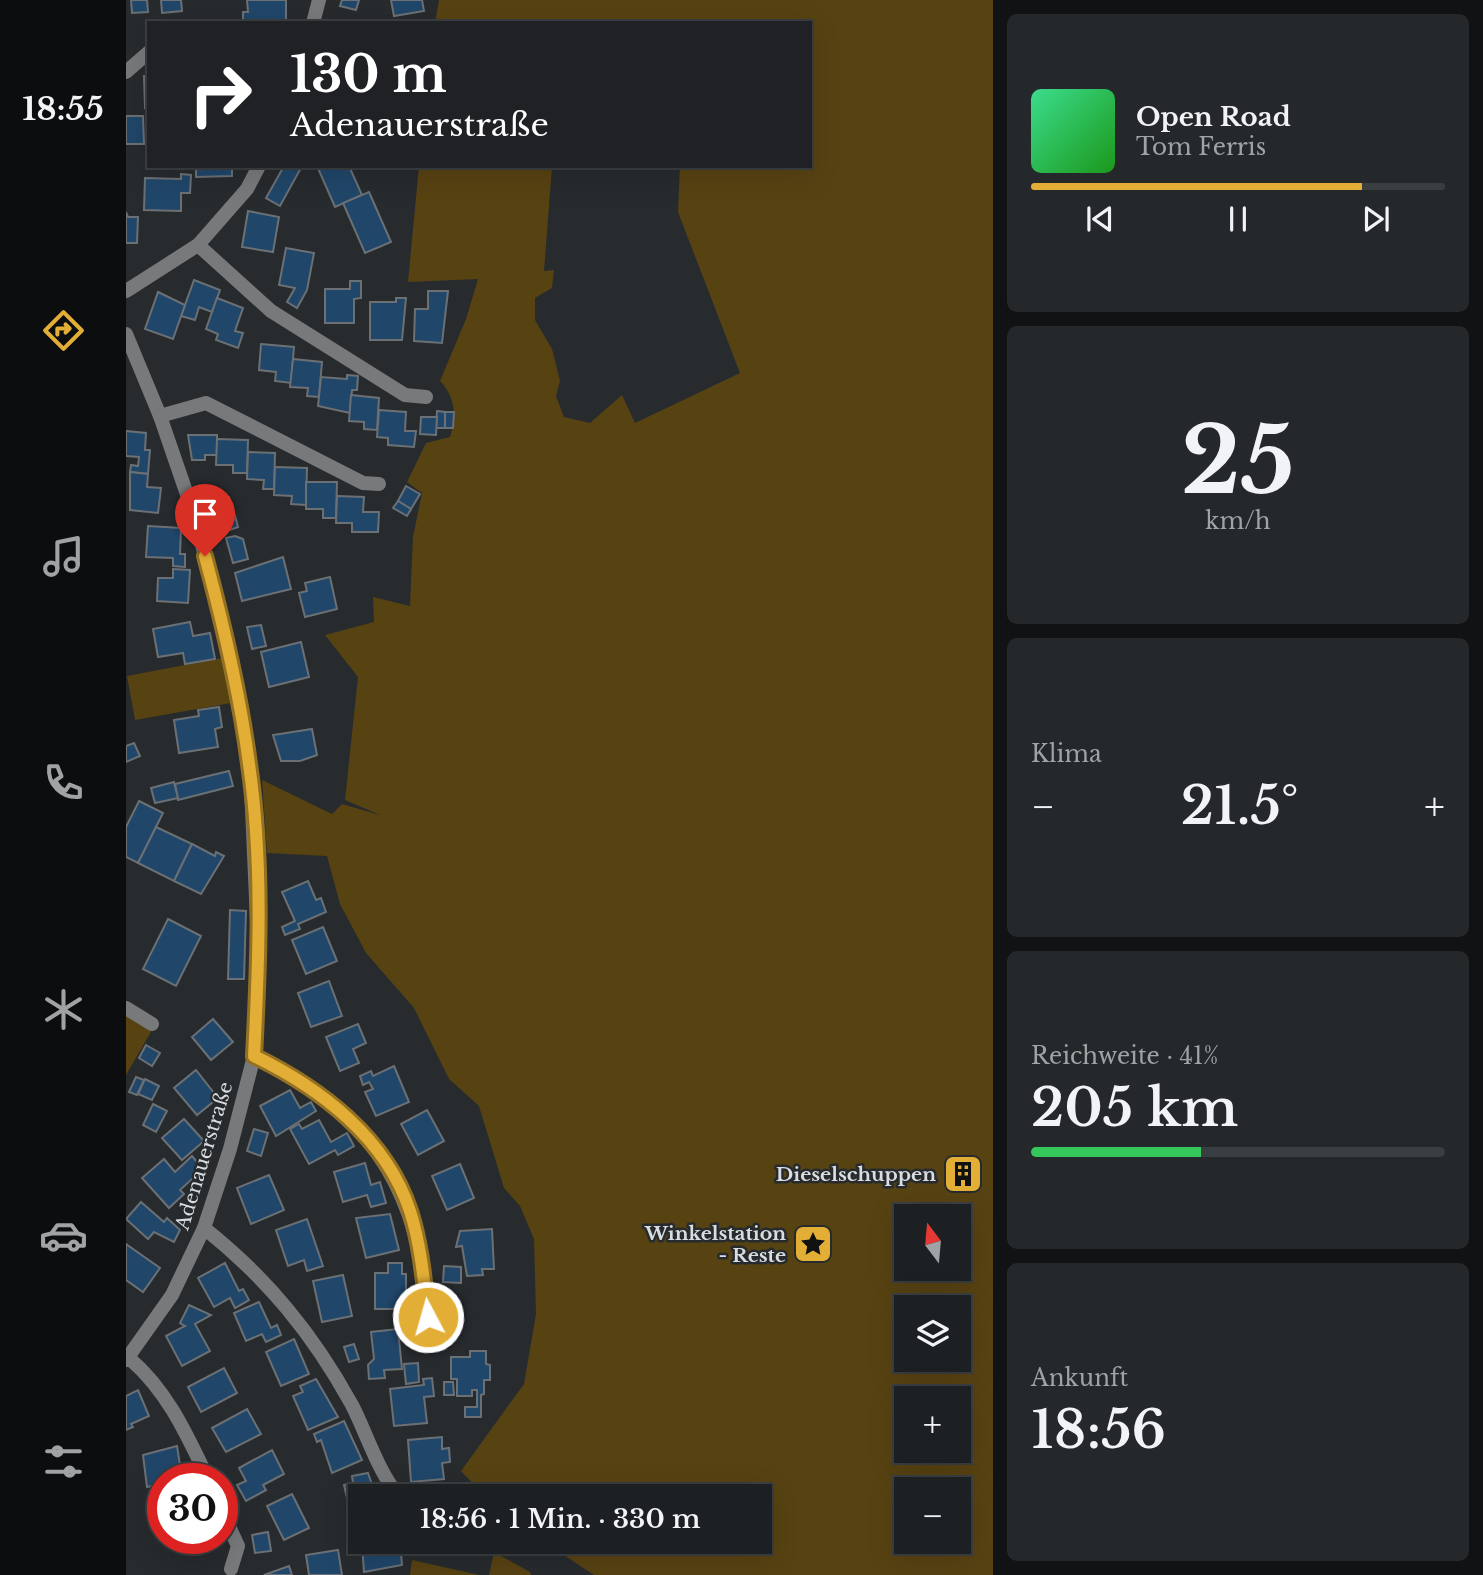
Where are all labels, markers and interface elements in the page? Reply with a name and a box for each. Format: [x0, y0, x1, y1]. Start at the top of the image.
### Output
text: 130 m [290, 44, 447, 105]
icon: right [175, 49, 266, 140]
text: 18:55 [22, 89, 104, 129]
text: Open Road [1136, 101, 1291, 133]
text: Adenauerstraße [290, 105, 549, 145]
text: Tom Ferris [1136, 133, 1266, 161]
icon: previous [1081, 200, 1119, 238]
icon: pause [1219, 200, 1257, 238]
icon: next [1357, 200, 1395, 238]
icon: directions [39, 306, 88, 355]
text: 25 [1181, 405, 1295, 518]
pin [175, 484, 235, 556]
icon: arrive [186, 495, 224, 533]
text: km/h [1205, 507, 1271, 535]
icon: music [39, 532, 88, 581]
text: Klima [1031, 740, 1102, 768]
icon: phone [39, 758, 88, 807]
text: 21.5° [1181, 774, 1298, 838]
text: − [1031, 783, 1055, 830]
text: + [1424, 783, 1445, 830]
icon: climate [39, 985, 88, 1034]
text: Reichweite · 41% [1031, 1042, 1219, 1070]
text: 205 km [1031, 1076, 1238, 1140]
street label: Adenauerstraße [170, 1079, 237, 1234]
building icon: Dieselschuppen [942, 1153, 984, 1195]
place label: Dieselschuppen [776, 1163, 936, 1186]
north arrow [894, 1204, 971, 1281]
map controls [894, 1204, 971, 1554]
icon: car [39, 1211, 88, 1260]
place label: Winkelstation - Reste [644, 1222, 786, 1267]
place icon: Winkelstation - Reste [792, 1223, 834, 1265]
position arrow [391, 1280, 465, 1354]
button: layers [894, 1295, 971, 1372]
text: Ankunft [1031, 1364, 1128, 1392]
button: + [894, 1386, 971, 1463]
text: 18:56 [1031, 1398, 1166, 1462]
icon: filters [39, 1437, 88, 1486]
speed limit sign: 30 [147, 1463, 238, 1554]
button: − [894, 1477, 971, 1554]
text: 18:56 · 1 Min. · 330 m [420, 1503, 700, 1535]

